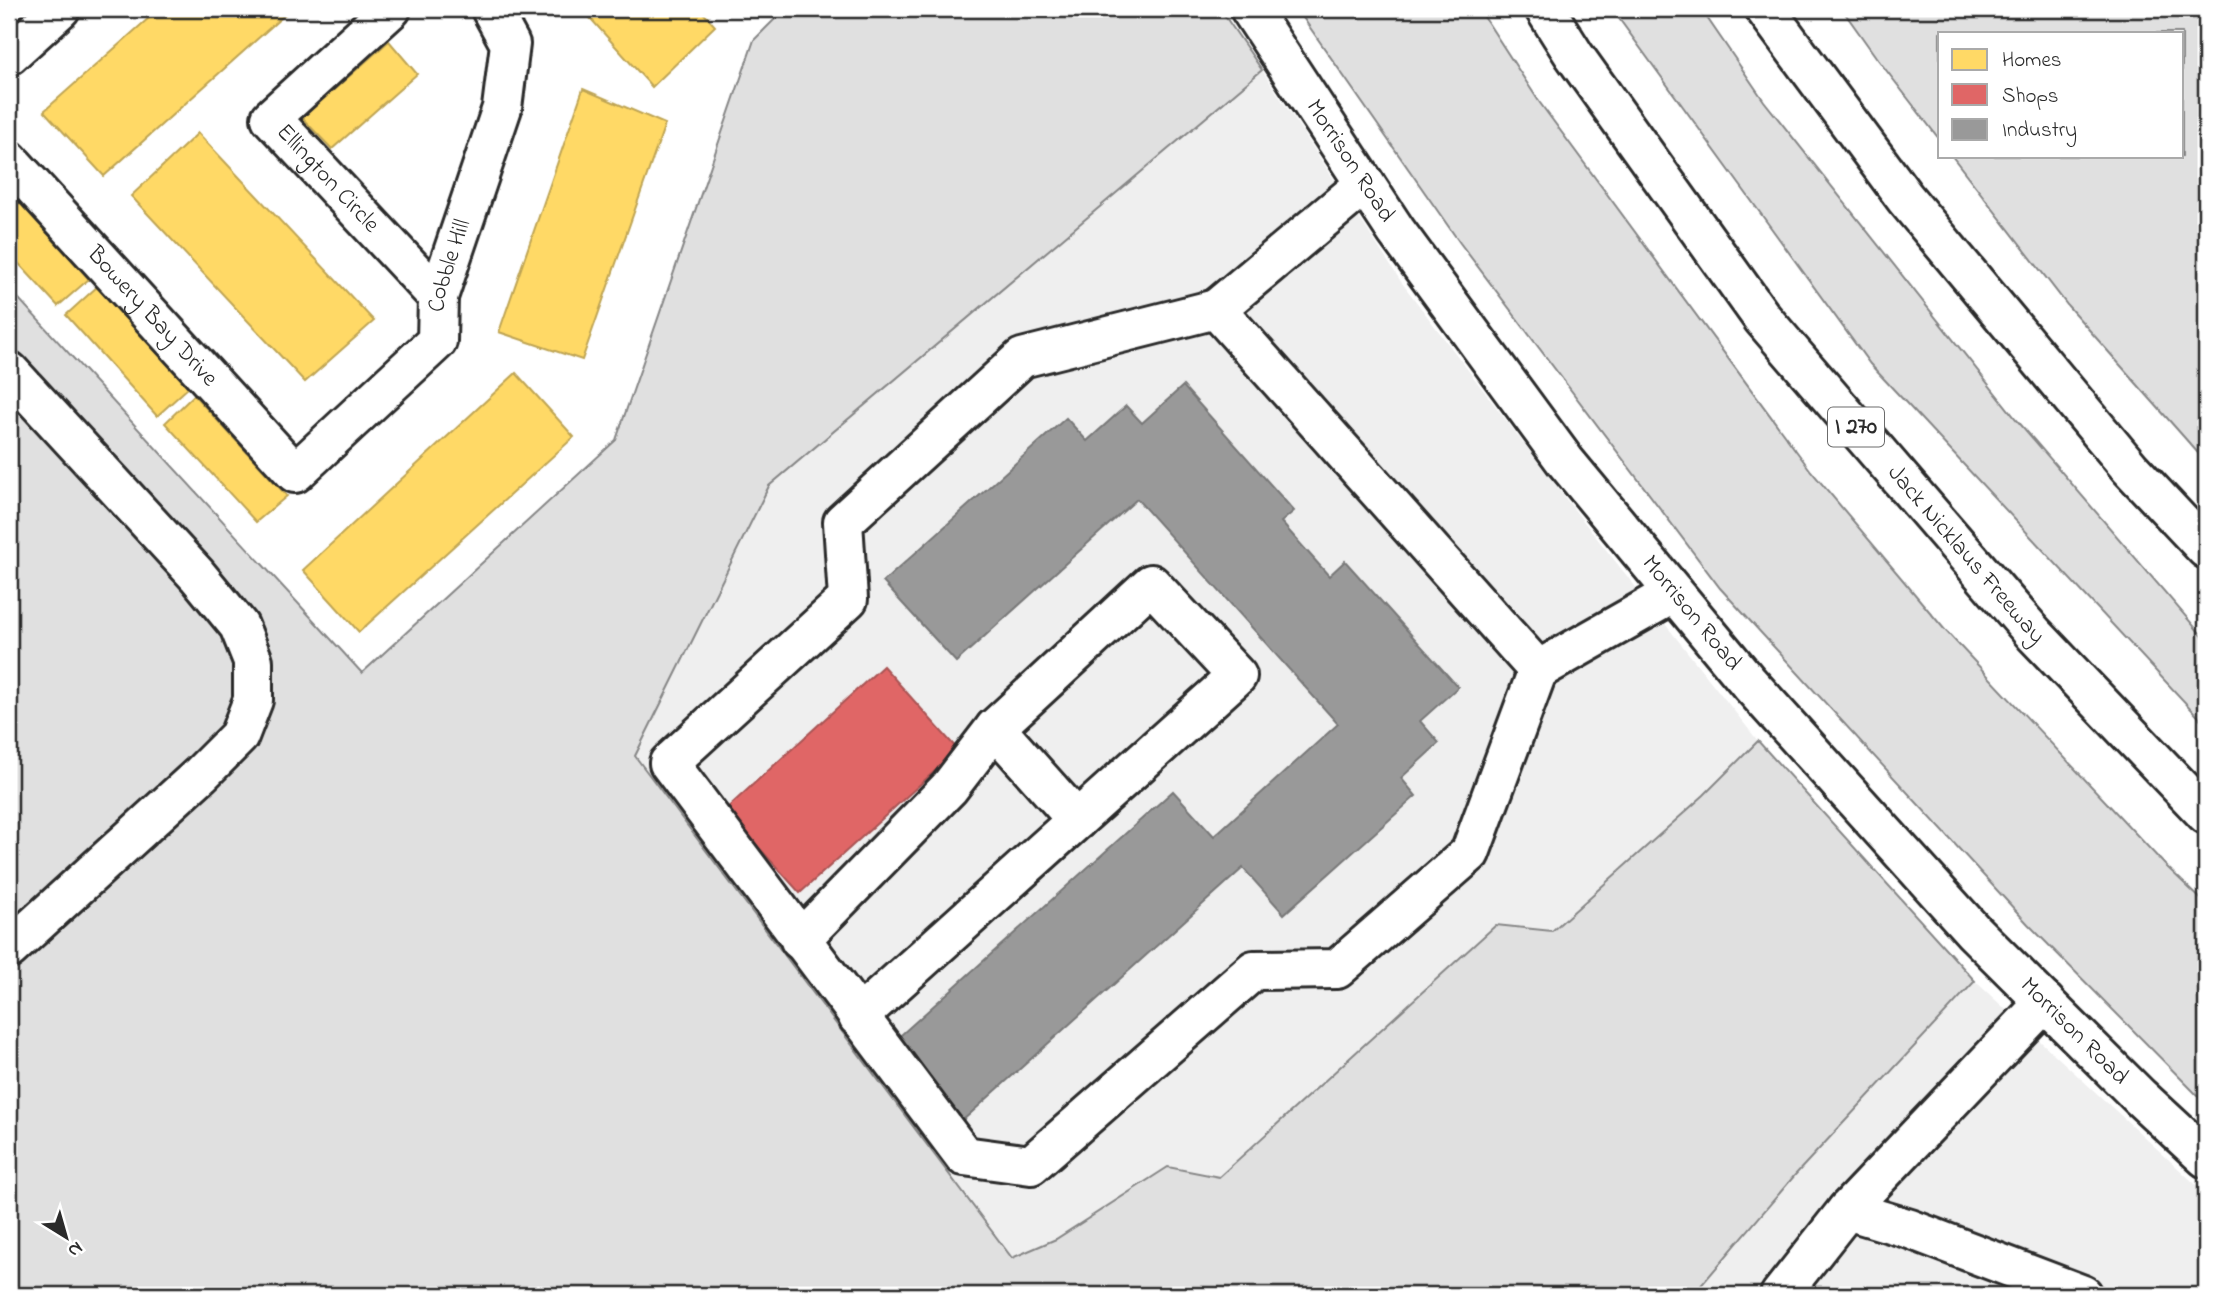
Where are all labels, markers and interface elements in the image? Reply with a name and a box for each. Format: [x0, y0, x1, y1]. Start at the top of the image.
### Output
legend [1938, 32, 2184, 158]
text: Homes [2002, 46, 2062, 76]
text: Shops [2002, 82, 2059, 112]
street label: Morrison Road [1297, 93, 1404, 230]
street label: Ellington Circle [268, 116, 388, 241]
text: Industry [2002, 116, 2077, 148]
street label: Cobble Hill [420, 215, 481, 312]
street label: Bowery Bay Drive [77, 237, 226, 395]
road number: I 270 [1828, 408, 1884, 446]
street label: Jack Nicklaus Freeway [1878, 457, 2053, 653]
street label: Morrison Road [1633, 548, 1750, 679]
street label: Morrison Road [2012, 969, 2137, 1094]
north arrow [32, 1202, 102, 1272]
text: N [61, 1234, 88, 1263]

